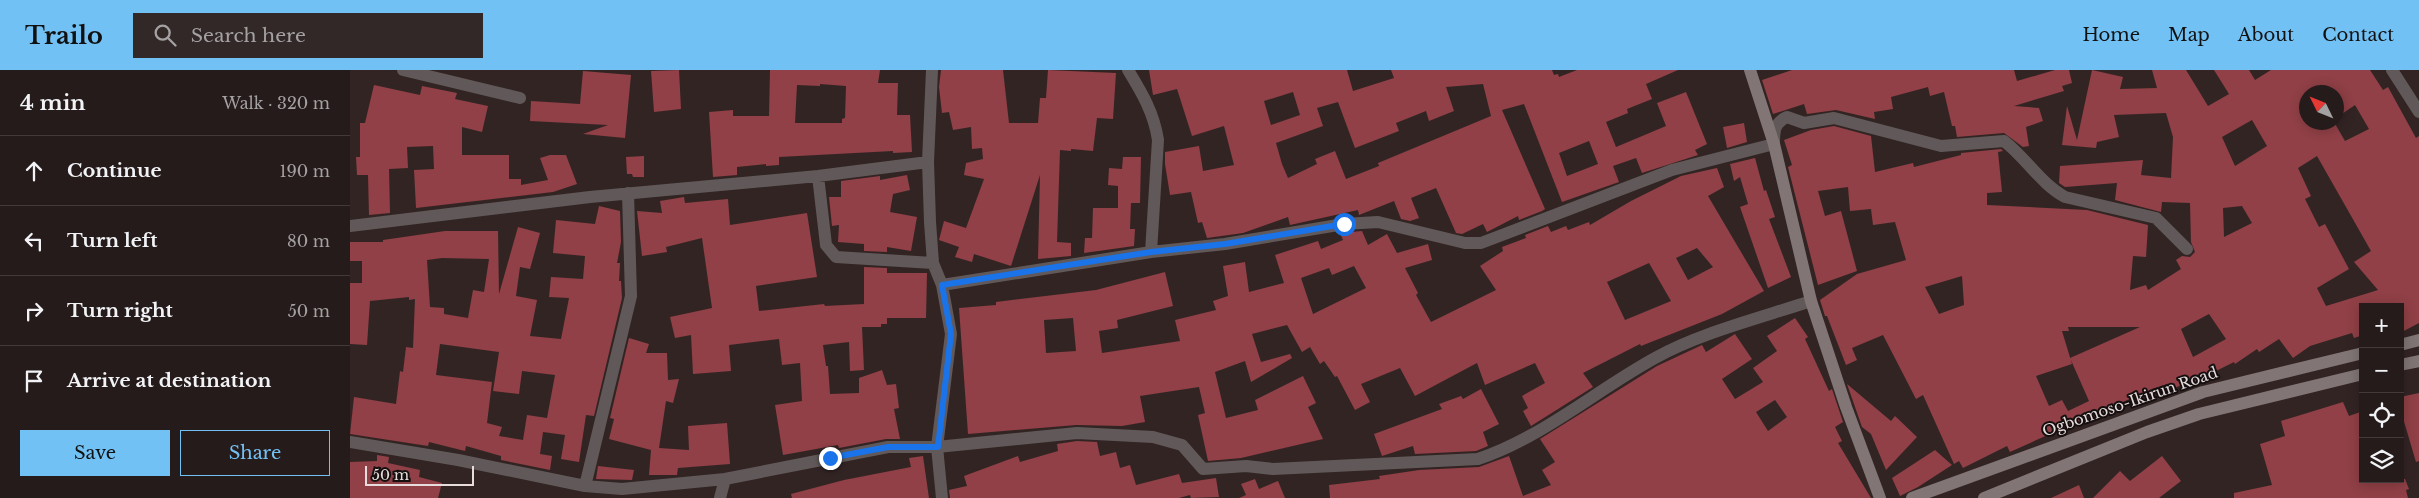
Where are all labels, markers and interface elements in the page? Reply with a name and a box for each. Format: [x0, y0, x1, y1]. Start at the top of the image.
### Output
search box [133, 13, 483, 58]
text: Trailo [25, 21, 103, 50]
icon: search [151, 21, 179, 49]
text: Search here [191, 24, 306, 47]
text: Home [2082, 24, 2140, 46]
text: Map [2168, 24, 2210, 46]
text: About [2238, 24, 2294, 46]
text: Contact [2322, 24, 2394, 46]
north arrow [2299, 85, 2344, 130]
text: 4 min [20, 90, 86, 116]
text: Walk · 320 m [222, 93, 330, 113]
icon: ahead [20, 157, 48, 185]
text: Continue [67, 159, 162, 182]
text: 190 m [279, 161, 330, 181]
route start [1333, 213, 1356, 236]
icon: left [20, 227, 48, 255]
text: Turn left [67, 229, 158, 252]
text: 80 m [287, 231, 330, 251]
icon: right [20, 297, 48, 325]
text: Turn right [67, 299, 173, 322]
text: 50 m [288, 301, 330, 321]
map controls [2359, 303, 2404, 483]
button: + [2359, 303, 2404, 348]
button: − [2359, 348, 2404, 393]
street label: Ogbomoso-Ikirun Road [2040, 363, 2220, 441]
icon: arrive [20, 367, 48, 395]
text: Arrive at destination [67, 369, 271, 392]
button: locate [2359, 393, 2404, 438]
button: Save [20, 430, 170, 476]
button: Share [180, 430, 330, 476]
button: layers [2359, 438, 2404, 483]
route end [819, 447, 842, 470]
scale bar [365, 463, 474, 486]
text: 50 m [372, 466, 409, 484]

